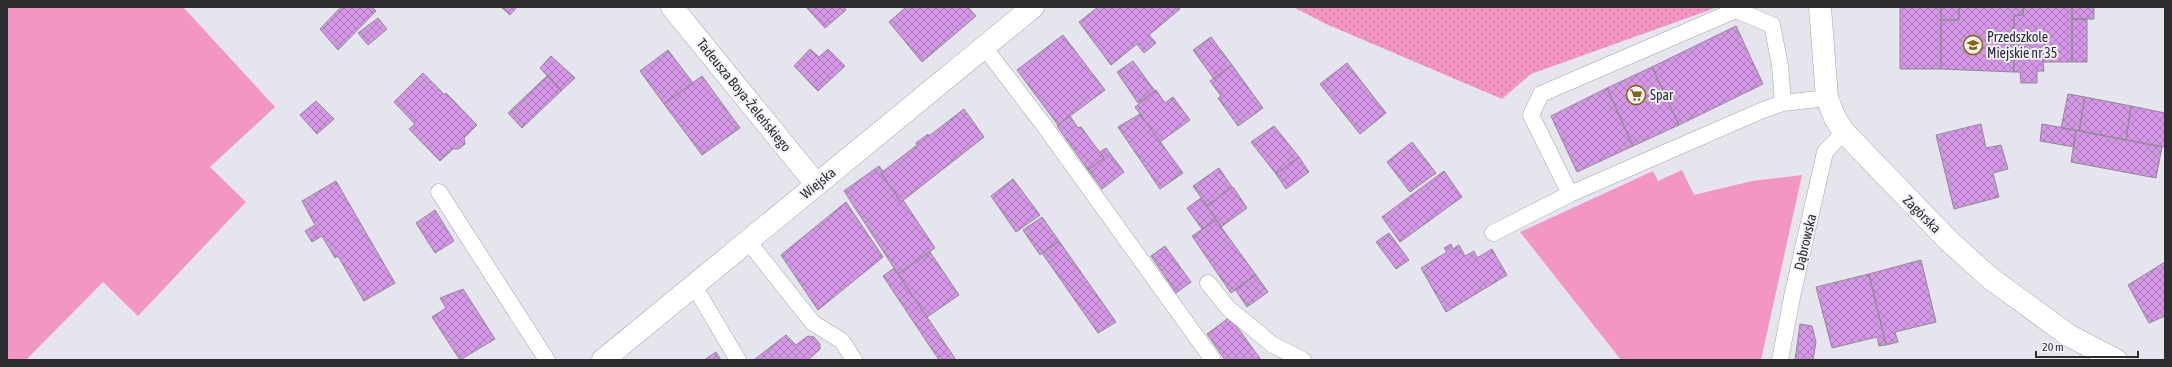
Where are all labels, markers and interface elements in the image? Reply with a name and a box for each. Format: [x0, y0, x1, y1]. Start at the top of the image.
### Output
place label: Przedszkole Miejskie nr 35 [1987, 29, 2057, 61]
school or university icon: Przedszkole Miejskie nr 35 [1962, 34, 1984, 56]
street label: Tadeusza Boya-Żeleńskiego [694, 35, 794, 155]
supermarket icon: Spar [1625, 84, 1647, 106]
place label: Spar [1650, 87, 1674, 103]
street label: Wiejska [797, 164, 839, 202]
street label: Zagórska [1900, 192, 1944, 236]
street label: Dąbrowska [1791, 212, 1819, 272]
scale bar [2036, 333, 2138, 359]
text: 20 m [2042, 340, 2064, 354]

